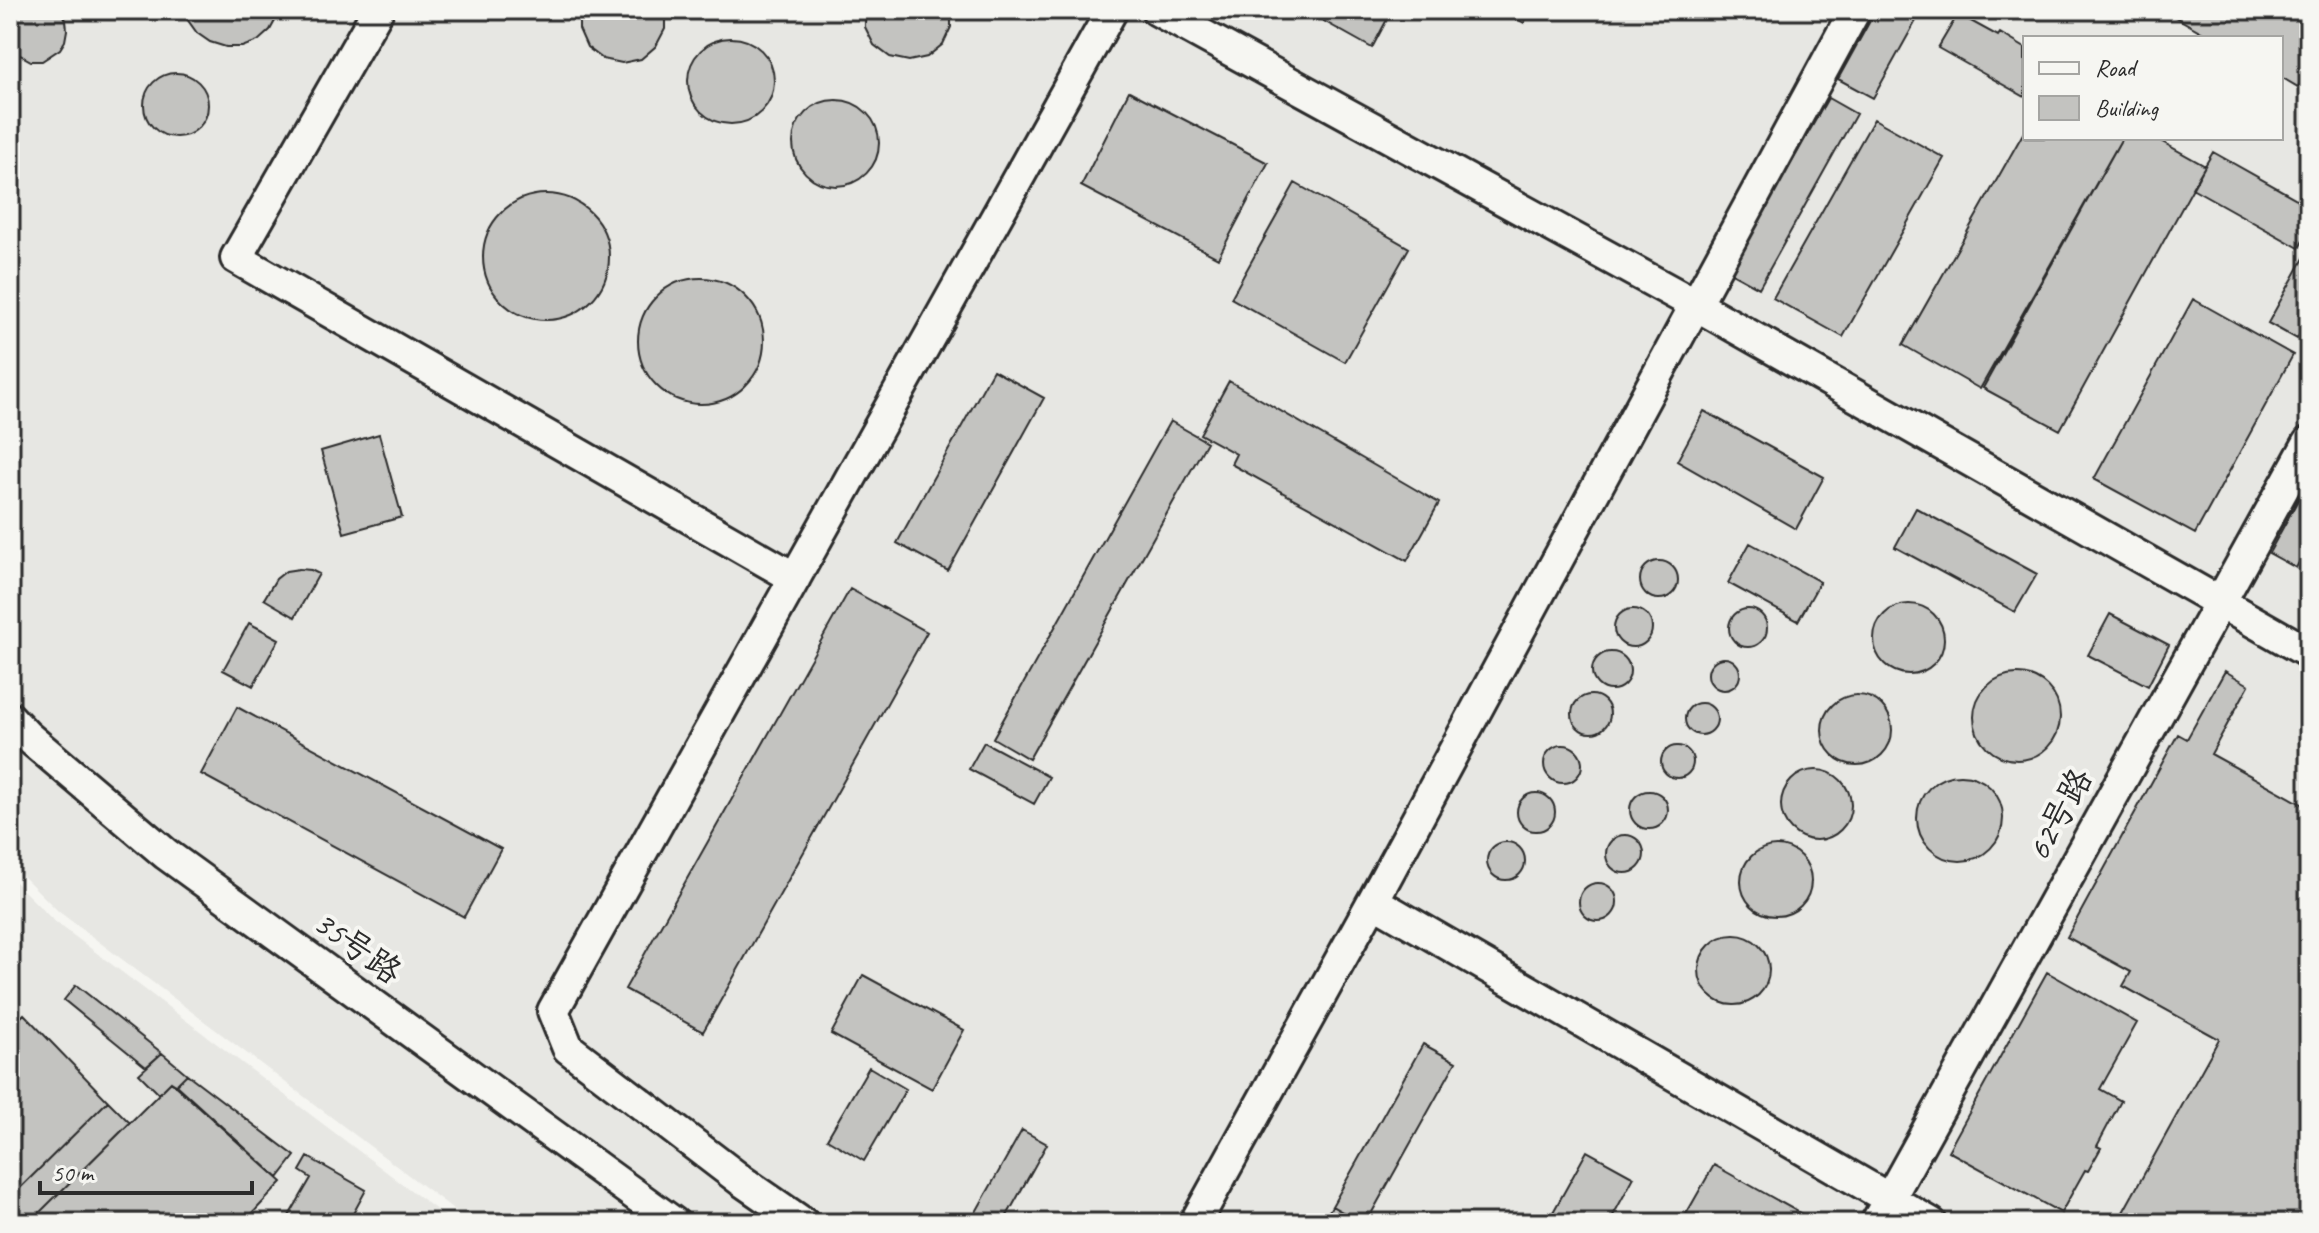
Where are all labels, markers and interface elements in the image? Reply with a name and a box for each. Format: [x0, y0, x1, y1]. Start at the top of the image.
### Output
legend [2023, 36, 2283, 140]
text: Road [2095, 53, 2139, 83]
text: Building [2095, 93, 2160, 123]
street label: 62号路 [2016, 760, 2102, 868]
street label: 35号路 [305, 901, 411, 993]
scale bar [40, 1145, 252, 1195]
text: 50 m [52, 1158, 95, 1188]

